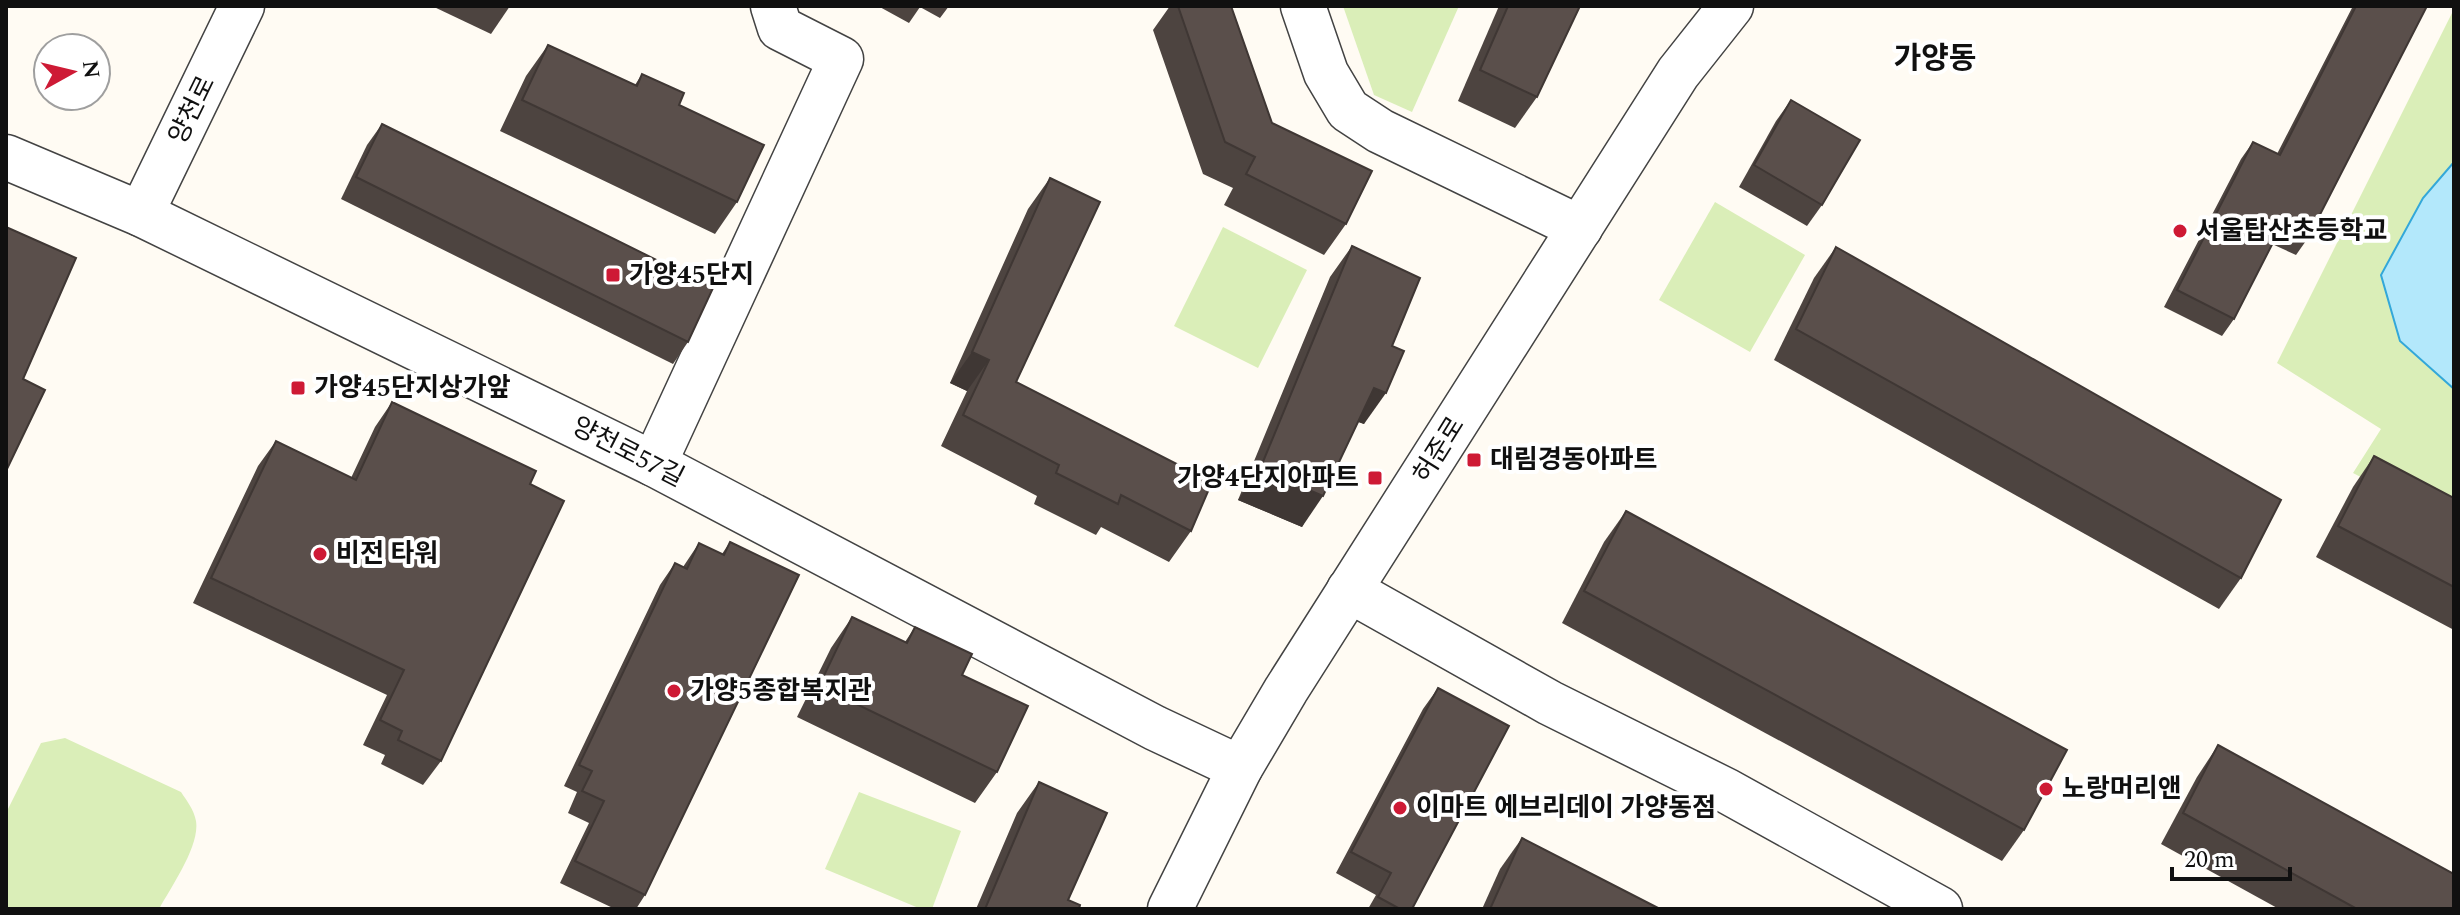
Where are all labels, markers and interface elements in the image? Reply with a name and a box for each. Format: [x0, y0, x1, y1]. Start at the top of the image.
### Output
north arrow [32, 32, 112, 112]
district label: 가양동 [1894, 36, 1976, 82]
text: N [73, 58, 108, 81]
street label: 양천로 [158, 69, 226, 151]
place label: 서울탑산초등학교 [2196, 211, 2387, 251]
marker: 서울탑산초등학교 [2171, 222, 2189, 240]
place label: 가양45단지 [629, 255, 754, 295]
marker: 가양45단지 [604, 266, 622, 284]
place label: 가양45단지상가앞 [314, 368, 511, 408]
marker: 가양45단지상가앞 [289, 379, 307, 397]
street label: 양천로57길 [565, 407, 691, 497]
street label: 허준로 [1403, 409, 1475, 491]
place label: 대림경동아파트 [1490, 440, 1657, 480]
marker: 대림경동아파트 [1465, 451, 1483, 469]
place label: 가양4단지아파트 [1177, 458, 1359, 498]
marker: 가양4단지아파트 [1366, 469, 1384, 487]
place label: 비전 타워 [336, 534, 438, 574]
marker: 비전 타워 [311, 545, 329, 563]
place label: 가양5종합복지관 [690, 671, 872, 711]
marker: 가양5종합복지관 [665, 682, 683, 700]
place label: 노랑머리앤 [2062, 769, 2182, 809]
marker: 노랑머리앤 [2037, 780, 2055, 798]
place label: 이마트 에브리데이 가양동점 [1416, 788, 1716, 828]
marker: 이마트 에브리데이 가양동점 [1391, 799, 1409, 817]
scale bar [2172, 831, 2290, 881]
text: 20 m [2184, 842, 2235, 878]

